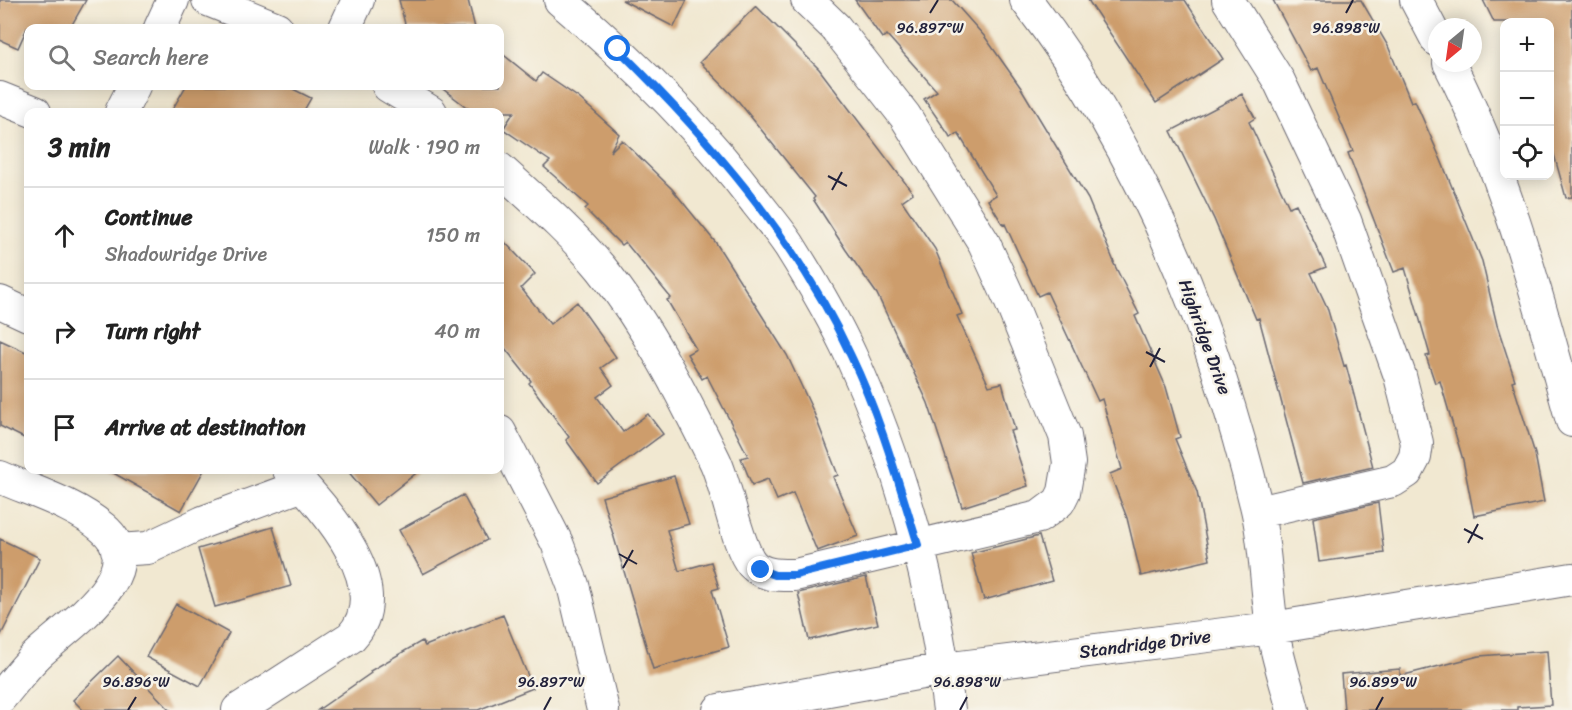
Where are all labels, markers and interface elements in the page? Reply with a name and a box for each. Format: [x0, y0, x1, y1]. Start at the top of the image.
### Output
text: 96.897°W [896, 15, 964, 41]
text: 96.898°W [1312, 15, 1380, 41]
north arrow [1428, 18, 1482, 72]
map controls [1500, 18, 1554, 180]
button: + [1500, 18, 1554, 72]
search box [24, 24, 504, 90]
route start [604, 35, 630, 61]
text: Search here [93, 38, 209, 77]
icon: search [45, 41, 78, 74]
button: − [1500, 72, 1554, 126]
text: 3 min [48, 124, 110, 170]
button: locate [1500, 126, 1554, 180]
text: Walk · 190 m [368, 130, 480, 165]
text: Continue [105, 198, 193, 237]
text: 150 m [426, 218, 480, 253]
icon: ahead [48, 219, 81, 252]
text: Shadowridge Drive [105, 237, 267, 272]
street label: Highridge Drive [1169, 275, 1241, 399]
text: Turn right [105, 312, 200, 351]
text: 40 m [434, 314, 480, 349]
icon: right [48, 315, 81, 348]
text: Arrive at destination [105, 408, 306, 447]
icon: arrive [48, 411, 81, 444]
route end [747, 556, 773, 582]
street label: Standridge Drive [1077, 620, 1213, 668]
text: 96.896°W [102, 669, 170, 695]
text: 96.897°W [517, 669, 585, 695]
text: 96.898°W [933, 669, 1001, 695]
text: 96.899°W [1349, 669, 1417, 695]

